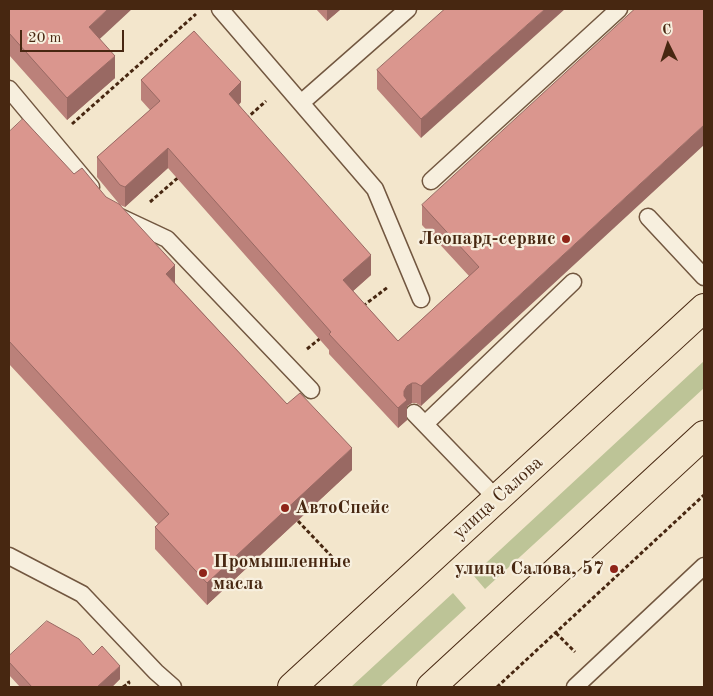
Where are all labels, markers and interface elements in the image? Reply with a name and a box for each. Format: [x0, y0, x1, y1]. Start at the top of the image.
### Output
scale bar [22, 20, 126, 52]
north arrow [643, 20, 693, 70]
text: С [662, 23, 672, 37]
text: 20 m [28, 31, 62, 46]
place label: Леопард-сервис [418, 228, 556, 250]
marker: Леопард-сервис [560, 233, 572, 245]
street label: улица Салова [448, 452, 548, 544]
place label: АвтоСпейс [295, 497, 390, 519]
marker: АвтоСпейс [279, 502, 291, 514]
place label: Промышленные масла [213, 551, 351, 595]
place label: улица Салова, 57 [455, 558, 604, 580]
marker: улица Салова, 57 [608, 563, 620, 575]
marker: Промышленные масла [197, 567, 209, 579]

